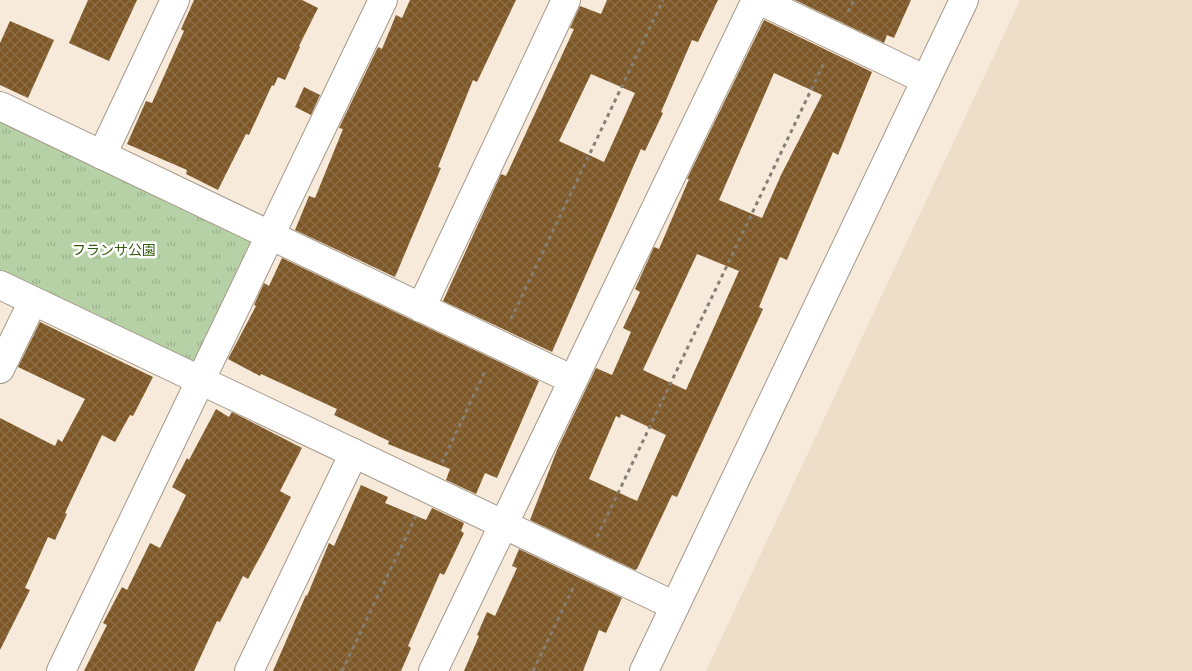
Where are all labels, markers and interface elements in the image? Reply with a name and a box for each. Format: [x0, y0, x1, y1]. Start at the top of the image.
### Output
park label: フランサ公園 [72, 242, 156, 258]

